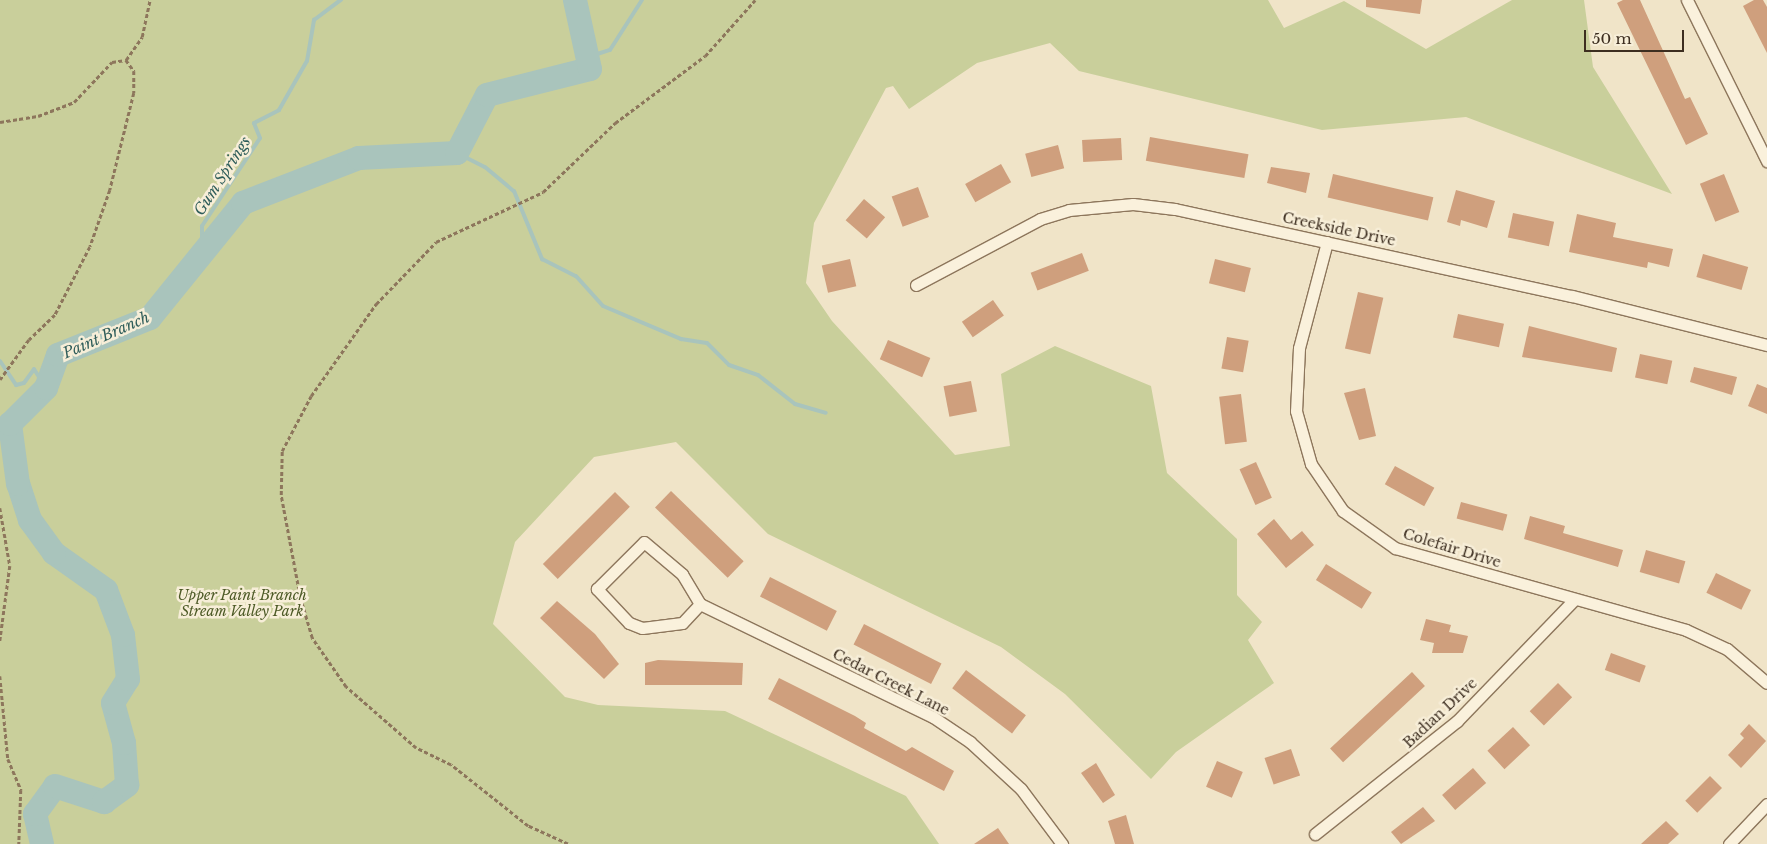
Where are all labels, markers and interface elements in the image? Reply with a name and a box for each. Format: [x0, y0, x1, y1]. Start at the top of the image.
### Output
scale bar [1587, 20, 1687, 52]
text: 50 m [1592, 29, 1632, 48]
water label: Gum Springs [190, 133, 254, 219]
street label: Creekside Drive [1281, 209, 1397, 249]
water label: Paint Branch [60, 308, 152, 362]
street label: Colefair Drive [1401, 525, 1503, 571]
park label: Upper Paint Branch Stream Valley Park [177, 587, 307, 620]
street label: Cedar Creek Lane [830, 645, 952, 719]
street label: Badian Drive [1400, 675, 1480, 751]

